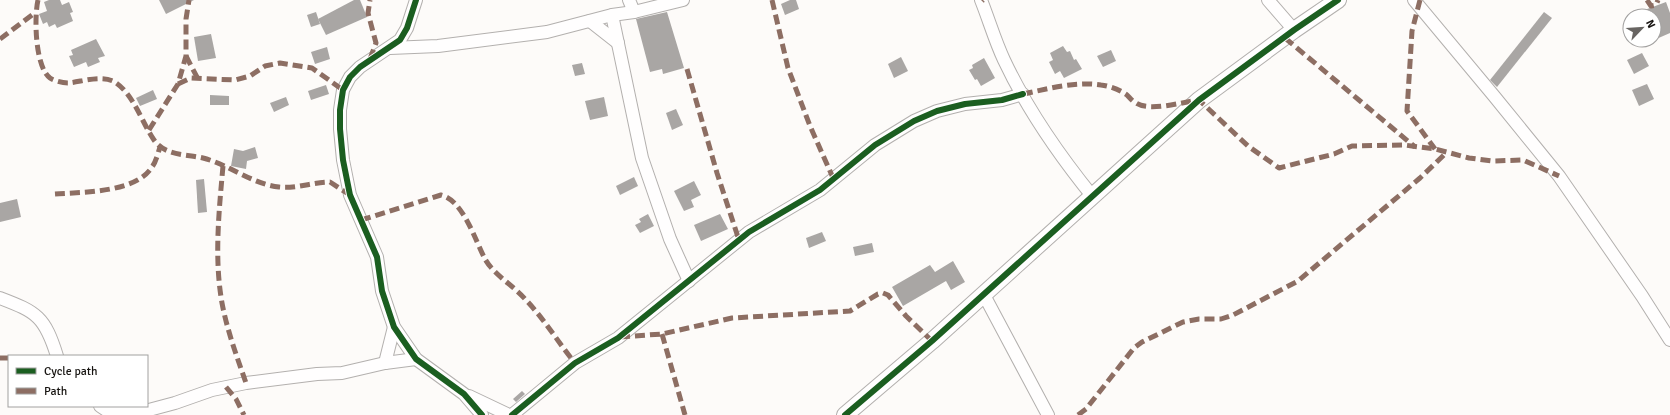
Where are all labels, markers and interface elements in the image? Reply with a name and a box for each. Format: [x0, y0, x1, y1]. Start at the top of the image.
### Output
north arrow [1622, 8, 1662, 48]
text: N [1643, 18, 1658, 30]
legend [8, 355, 148, 407]
text: Cycle path [44, 364, 97, 379]
text: Path [44, 384, 67, 399]

